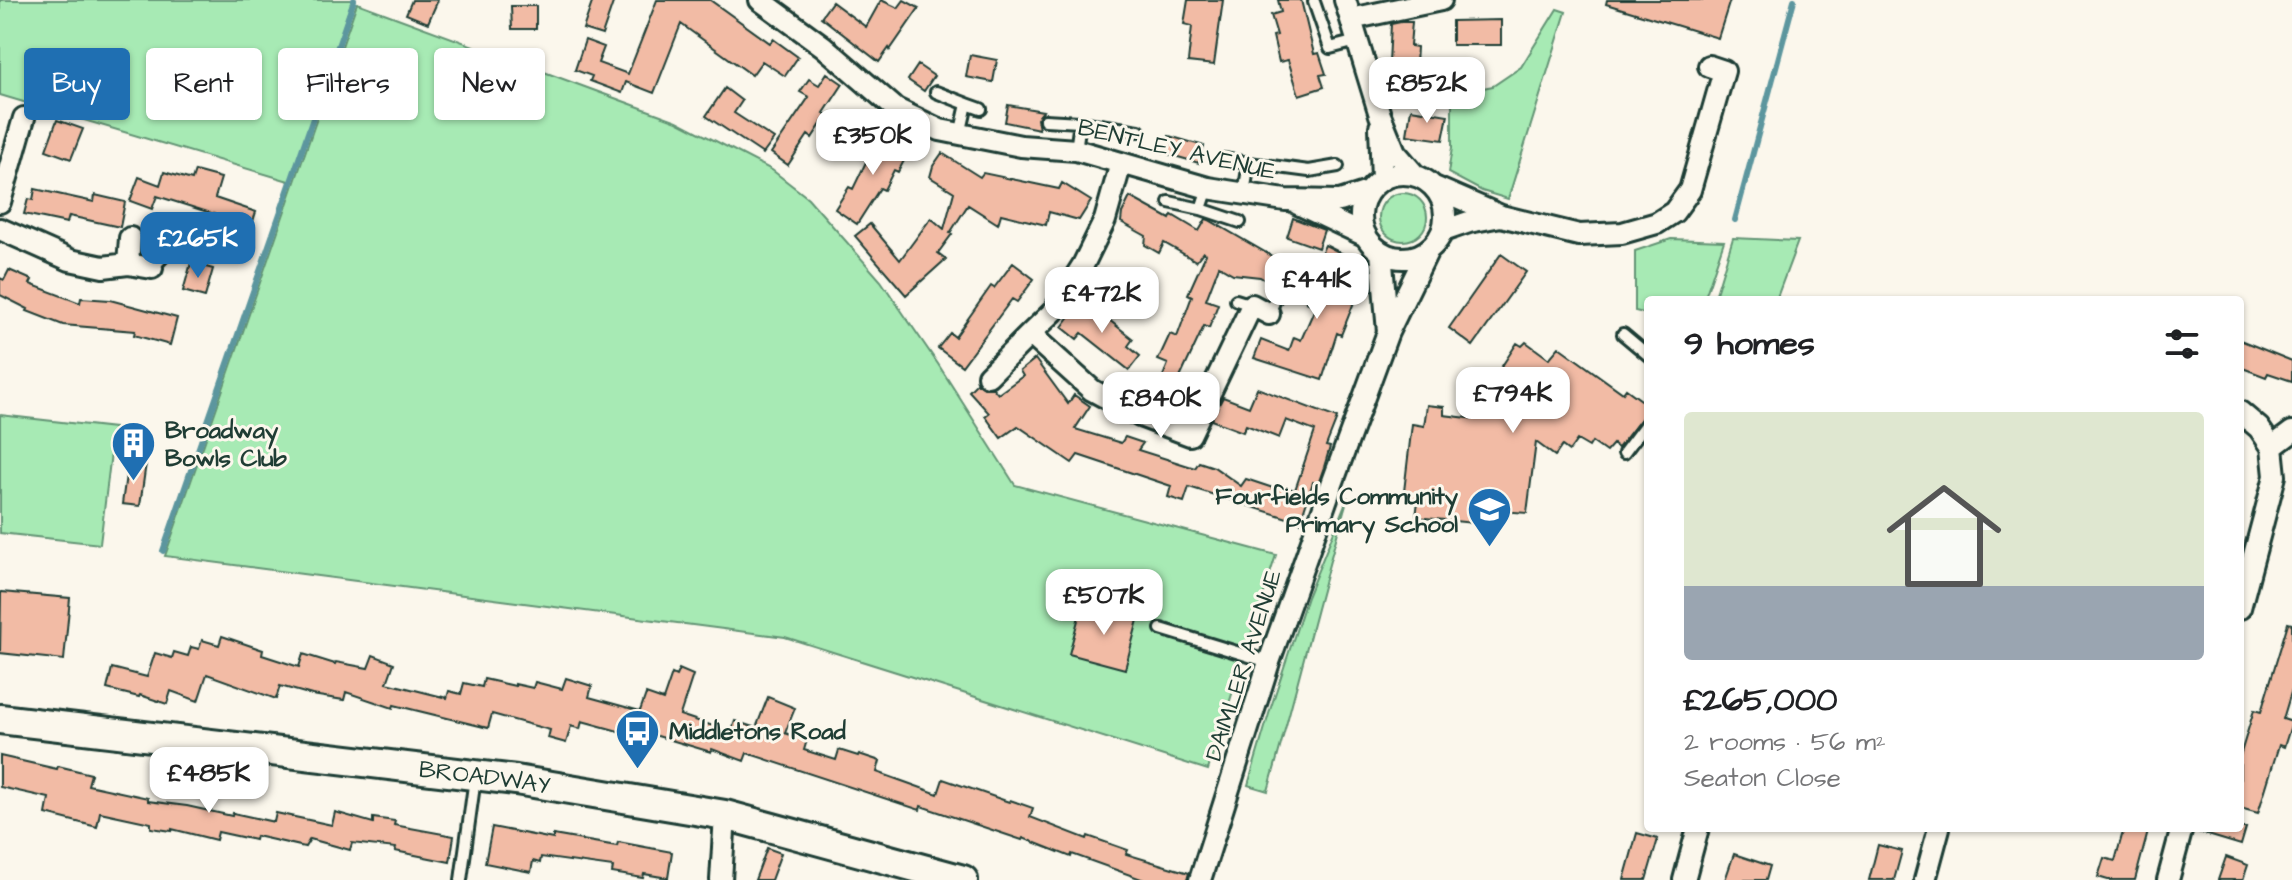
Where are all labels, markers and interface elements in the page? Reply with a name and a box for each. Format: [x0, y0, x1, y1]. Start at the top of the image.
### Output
chip: Buy [24, 48, 130, 120]
chip: Rent [146, 48, 262, 120]
chip: Filters [278, 48, 418, 120]
chip: New [434, 48, 545, 120]
pin: £852K [1371, 57, 1483, 125]
text: £852K [1387, 65, 1467, 101]
pin: £350K [817, 109, 929, 177]
street label: BENTLEY AVENUE [1075, 111, 1279, 189]
text: £350K [834, 117, 912, 153]
pin: £265K [142, 212, 254, 280]
text: £265K [158, 220, 238, 256]
pin: £441K [1261, 253, 1373, 321]
text: £441K [1283, 261, 1351, 297]
pin: £472K [1046, 267, 1158, 335]
text: £472K [1063, 275, 1141, 311]
text: 9 homes [1684, 320, 1815, 368]
icon: filters [2160, 322, 2204, 366]
pin: £794K [1457, 367, 1569, 435]
pin: £840K [1105, 372, 1217, 440]
text: £794K [1474, 375, 1552, 411]
text: £840K [1121, 380, 1201, 416]
place label: Broadway Bowls Club [165, 414, 287, 476]
building icon: Broadway Bowls Club [110, 420, 158, 483]
icon: home [1872, 464, 2016, 608]
place label: Fourfields Community Primary School [1215, 480, 1459, 544]
school or university icon: Fourfields Community Primary School [1465, 486, 1513, 549]
street label: DAIMLER AVENUE [1197, 565, 1291, 765]
pin: £507K [1048, 569, 1160, 637]
text: £507K [1064, 577, 1144, 613]
text: £265,000 [1684, 676, 1838, 724]
bus stop icon: Middletons Road [614, 707, 662, 770]
place label: Middletons Road [669, 715, 847, 749]
text: 2 rooms · 56 m² [1684, 724, 1886, 760]
pin: £485K [153, 747, 265, 815]
street label: BROADWAY [417, 753, 553, 803]
text: £485K [168, 755, 250, 791]
text: Seaton Close [1684, 760, 1841, 796]

